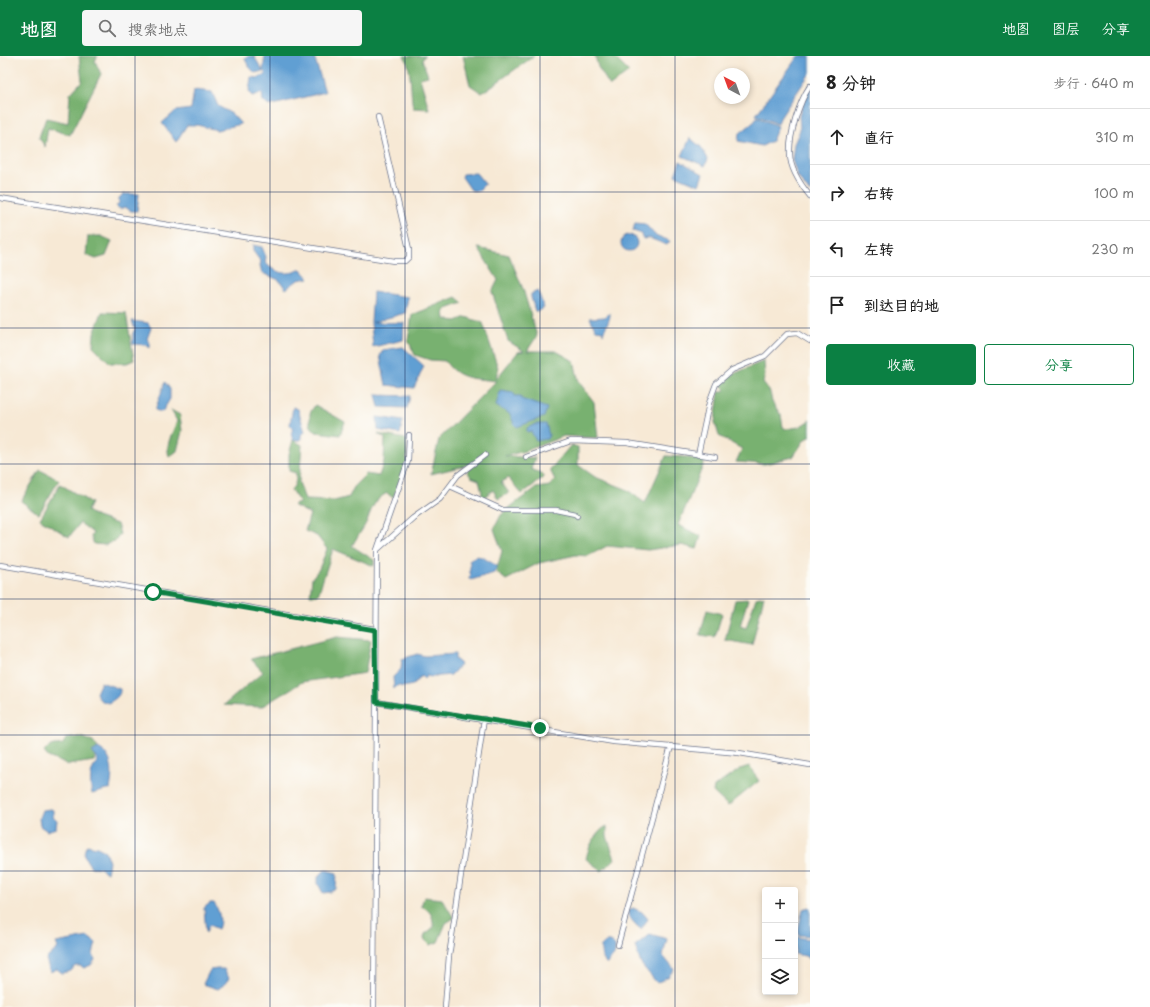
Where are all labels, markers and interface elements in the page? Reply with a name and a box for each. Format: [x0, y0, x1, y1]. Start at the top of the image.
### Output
search box [82, 10, 362, 46]
text: 地图 [20, 14, 58, 42]
icon: search [96, 17, 118, 39]
text: 搜索地点 [128, 17, 188, 40]
text: 地图 [1002, 18, 1030, 39]
text: 图层 [1052, 18, 1080, 39]
text: 分享 [1102, 18, 1130, 39]
north arrow [714, 68, 750, 104]
text: 8 分钟 [826, 69, 876, 95]
text: 步行 · 640 m [1054, 73, 1134, 92]
text: 直行 [864, 125, 894, 148]
icon: ahead [826, 126, 848, 148]
text: 310 m [1095, 127, 1134, 146]
text: 右转 [864, 181, 894, 204]
icon: right [826, 182, 848, 204]
text: 100 m [1094, 183, 1134, 202]
text: 左转 [864, 237, 894, 260]
icon: left [826, 238, 848, 260]
text: 230 m [1092, 239, 1134, 258]
text: 到达目的地 [864, 293, 939, 316]
icon: arrive [826, 294, 848, 316]
button: 收藏 [826, 344, 976, 385]
button: 分享 [984, 344, 1134, 385]
route start [144, 583, 162, 601]
route end [531, 719, 549, 737]
map controls [762, 887, 798, 995]
button: + [762, 887, 798, 923]
button: − [762, 923, 798, 959]
button: layers [762, 959, 798, 995]

